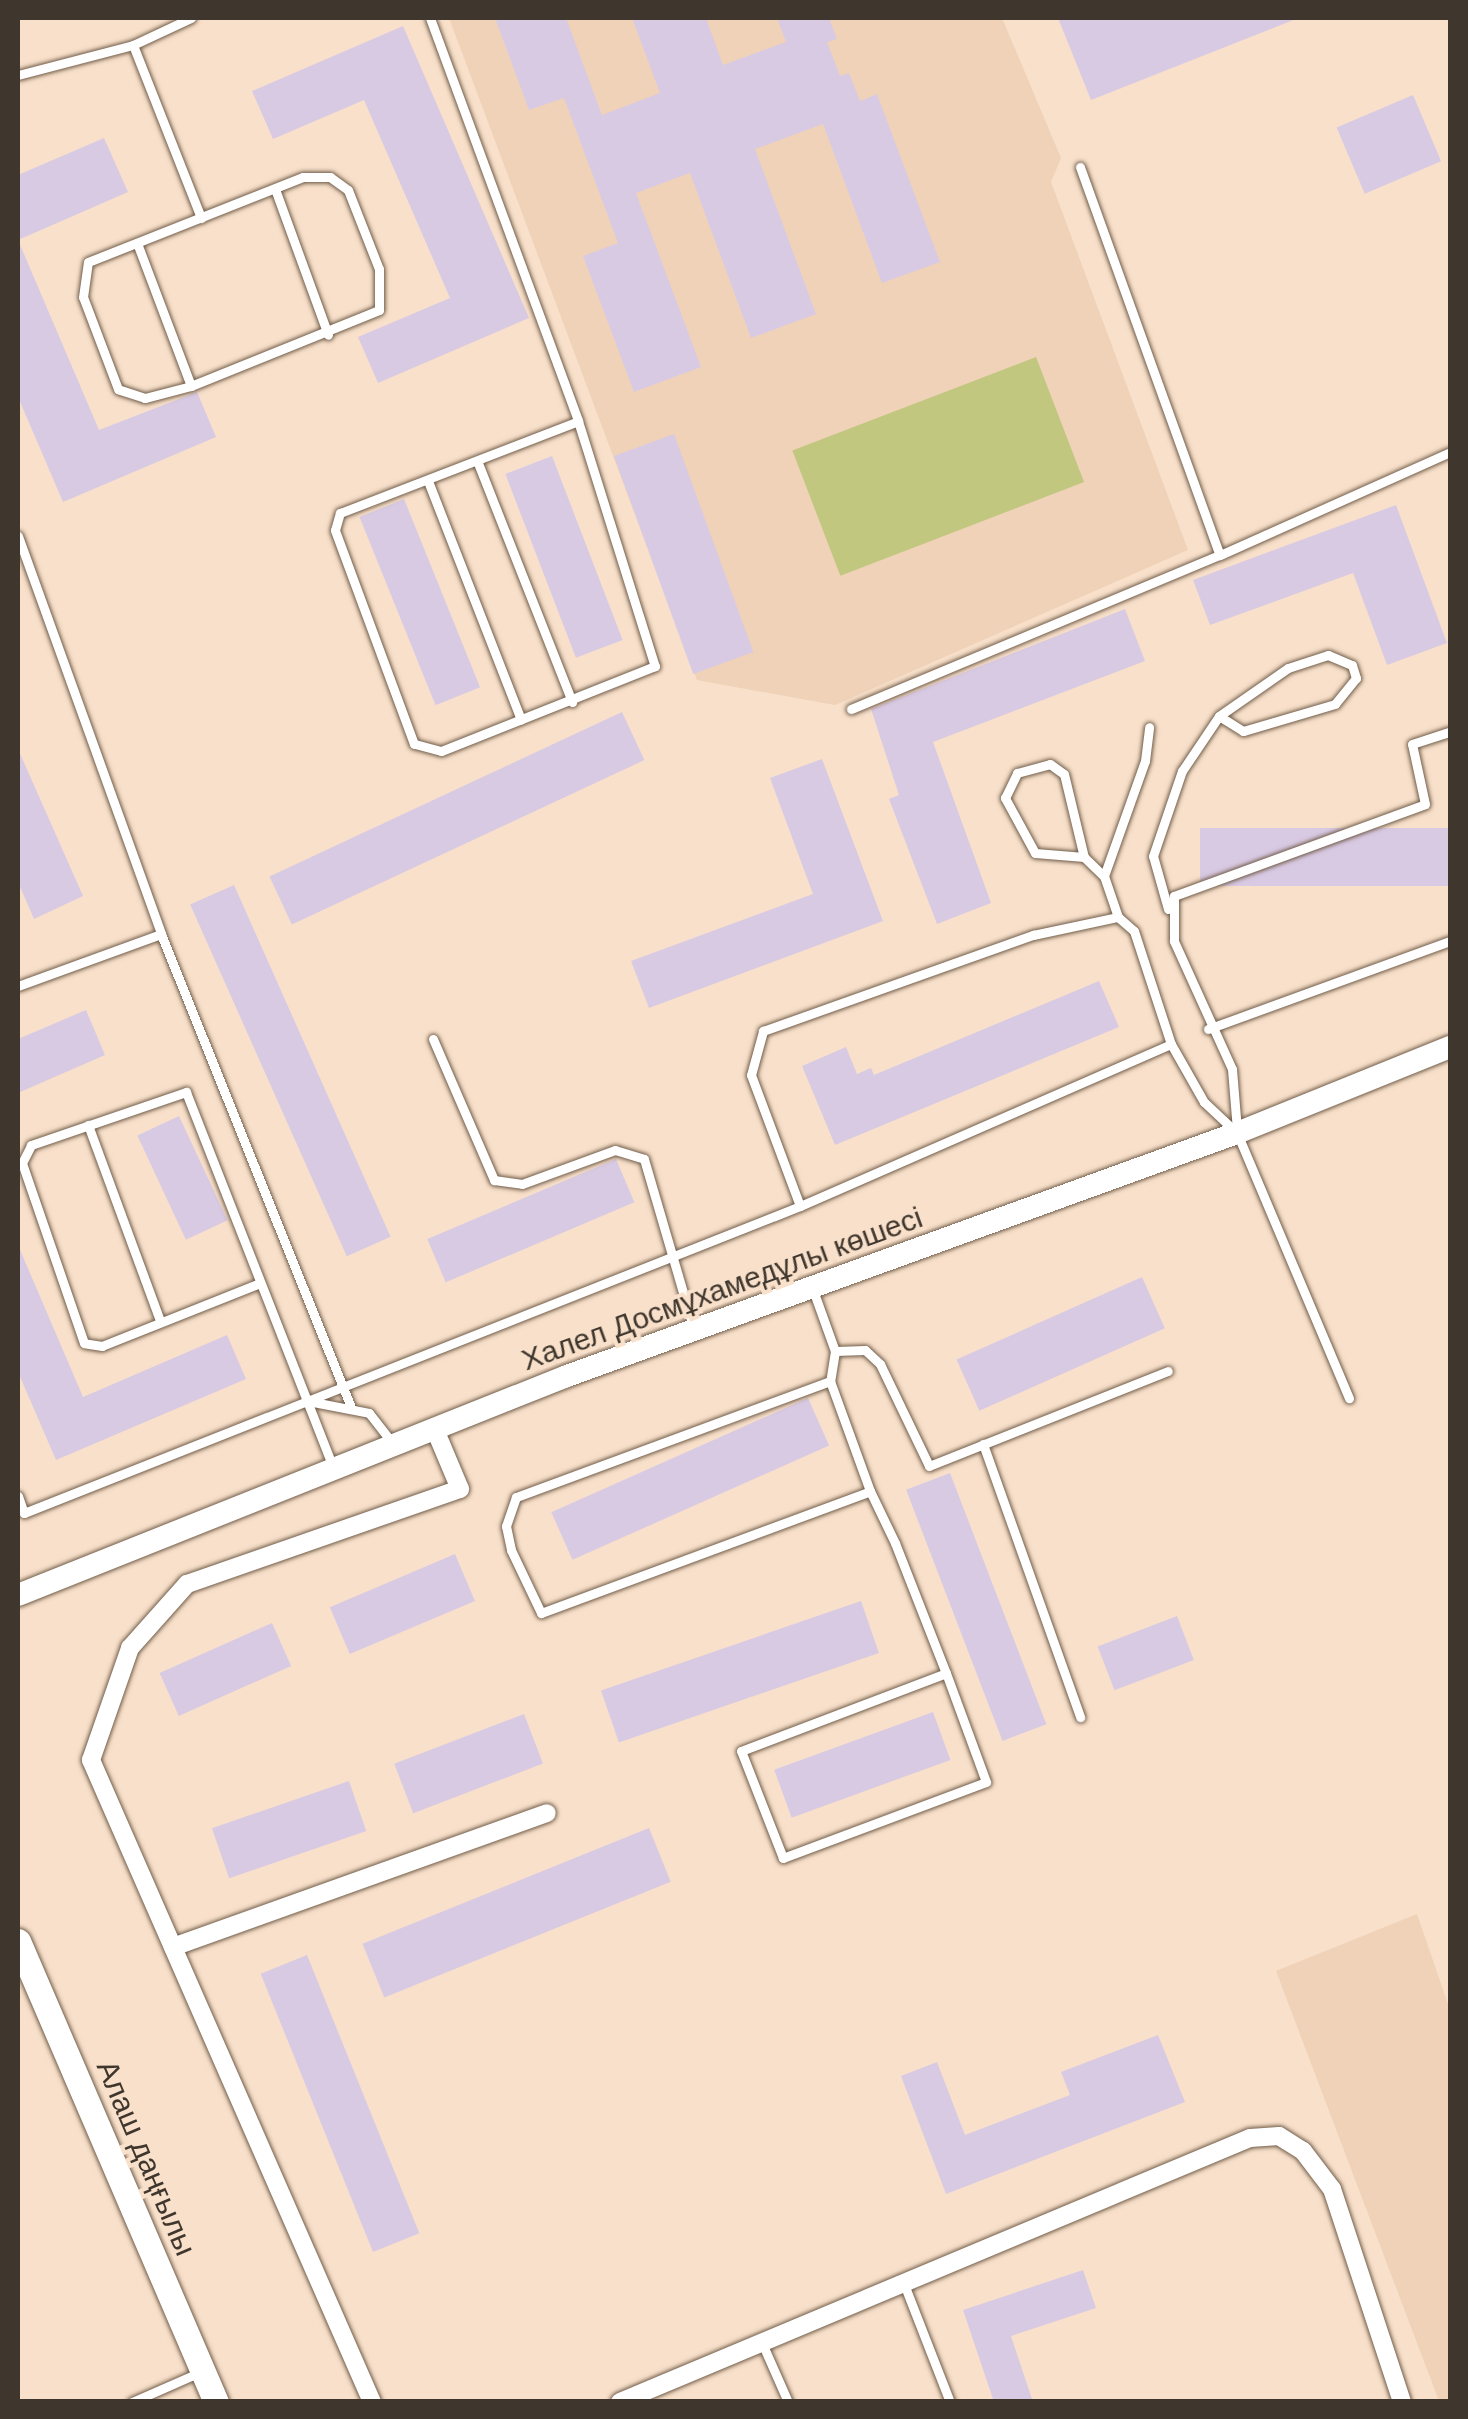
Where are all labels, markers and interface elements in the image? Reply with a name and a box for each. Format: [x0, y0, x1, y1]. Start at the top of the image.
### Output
street label: Халел Досмұхамедұлы көшесі [517, 1200, 927, 1378]
street label: Алаш даңғылы [89, 2055, 203, 2261]

